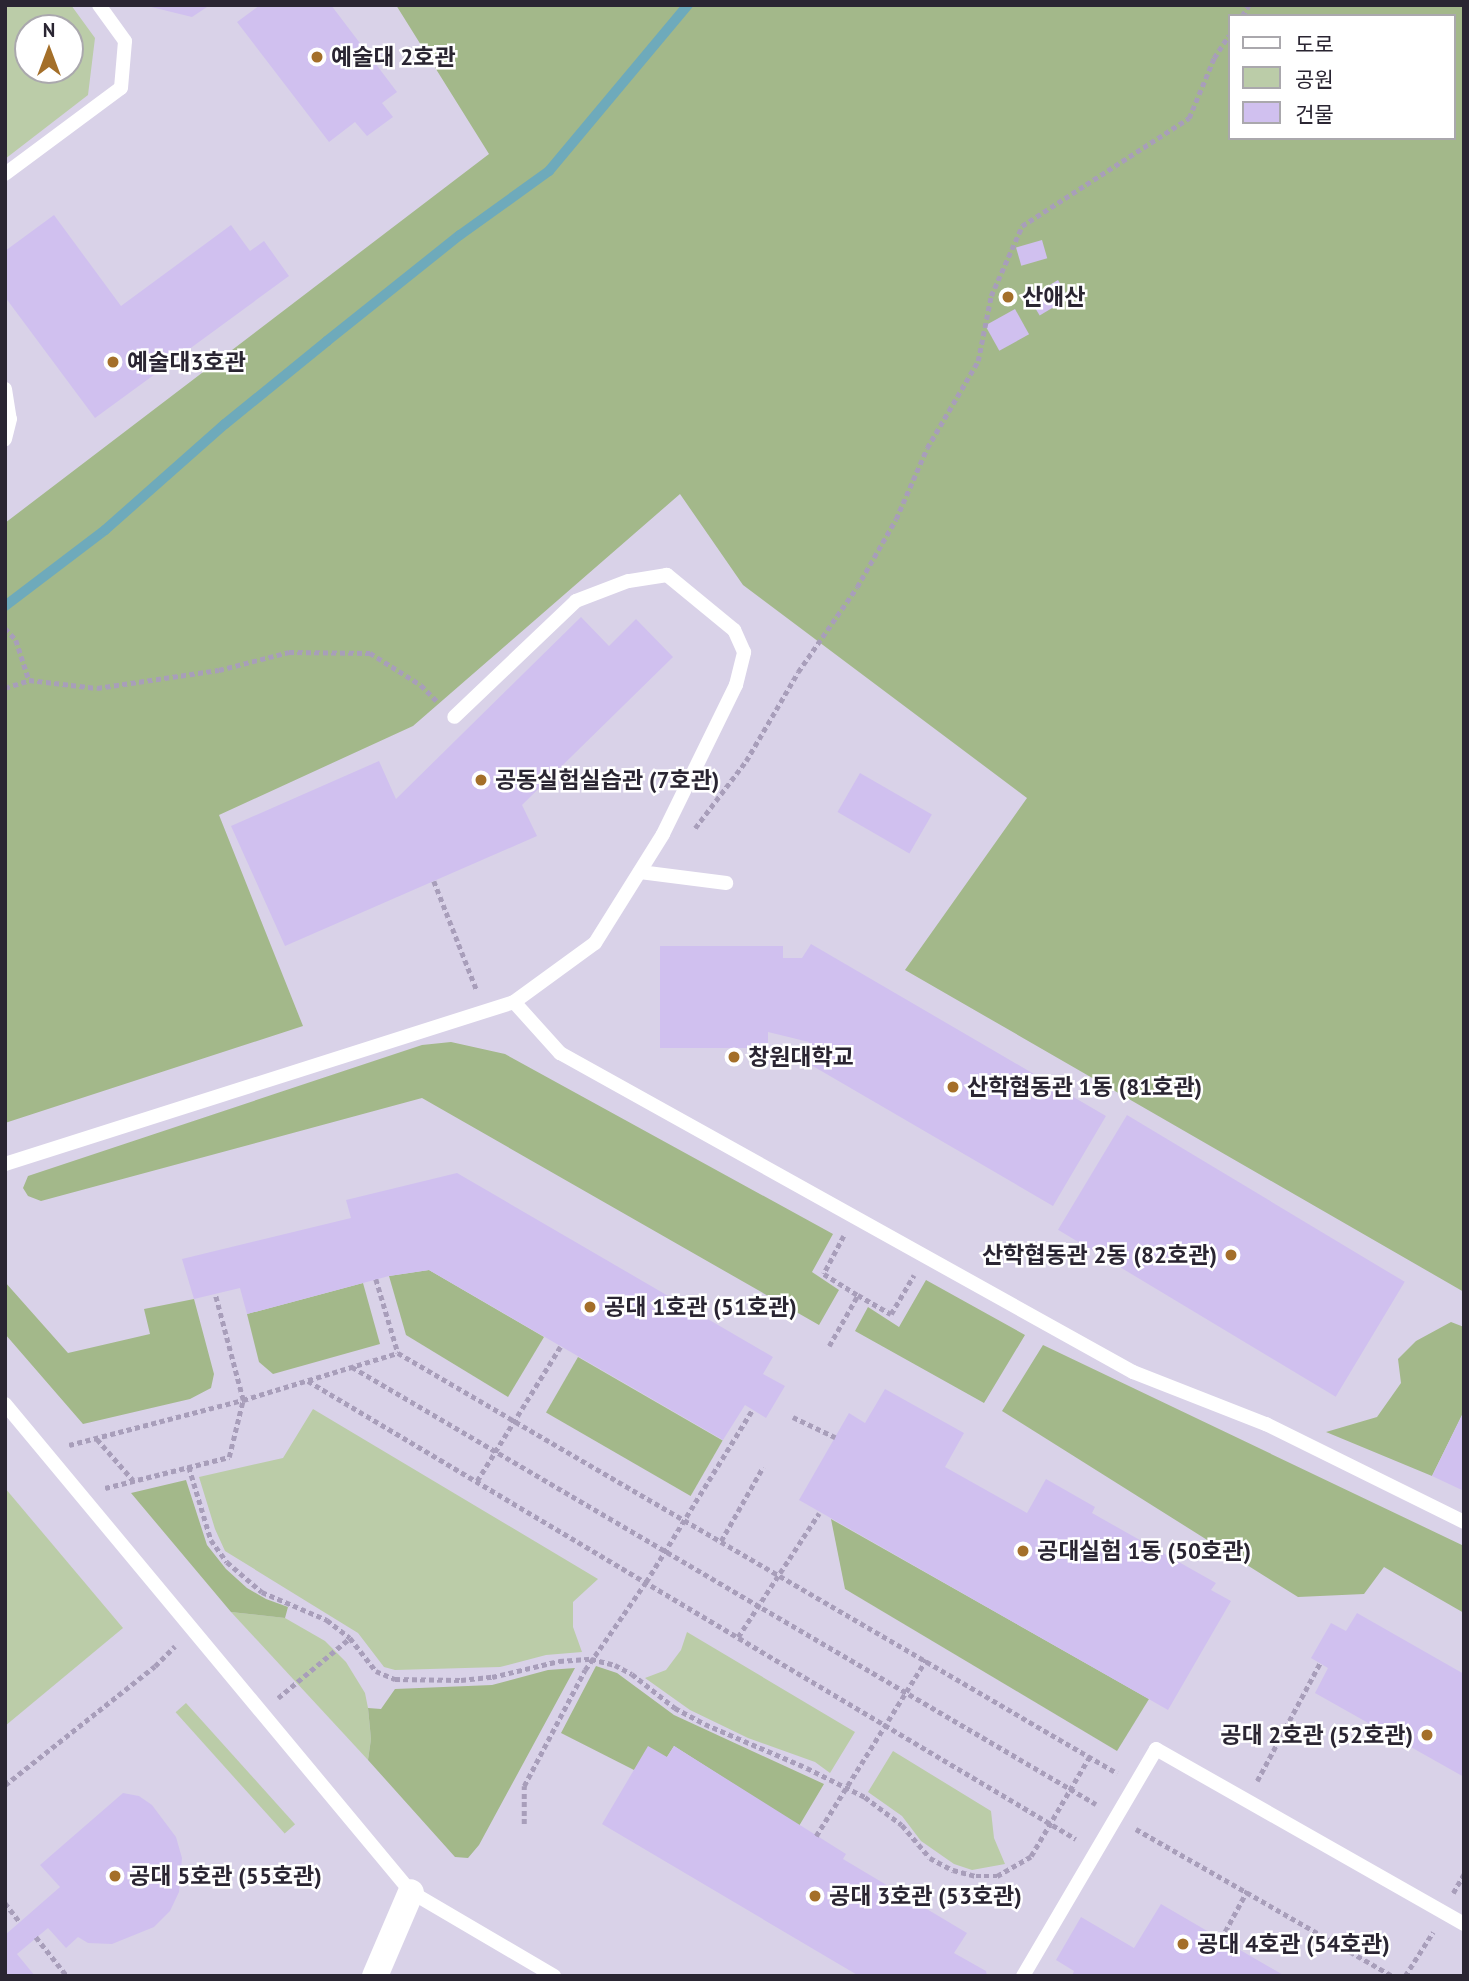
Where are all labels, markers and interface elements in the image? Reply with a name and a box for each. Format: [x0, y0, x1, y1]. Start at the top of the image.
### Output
north arrow [14, 14, 84, 84]
legend [1228, 14, 1455, 140]
text: N [43, 18, 55, 42]
text: 도로 [1295, 31, 1334, 58]
place label: 예술대 2호관 [331, 43, 456, 71]
marker: 예술대 2호관 [309, 49, 325, 65]
text: 공원 [1295, 66, 1334, 93]
text: 건물 [1295, 101, 1334, 128]
place label: 산애산 [1022, 283, 1085, 311]
marker: 산애산 [1000, 289, 1016, 305]
place label: 예술대3호관 [127, 348, 246, 376]
marker: 예술대3호관 [105, 354, 121, 370]
place label: 공동실험실습관 (7호관) [495, 766, 719, 794]
marker: 공동실험실습관 (7호관) [473, 772, 489, 788]
place label: 창원대학교 [748, 1043, 854, 1071]
marker: 창원대학교 [726, 1049, 742, 1065]
place label: 산학협동관 1동 (81호관) [967, 1073, 1202, 1101]
marker: 산학협동관 1동 (81호관) [945, 1079, 961, 1095]
place label: 산학협동관 2동 (82호관) [982, 1241, 1217, 1269]
marker: 산학협동관 2동 (82호관) [1223, 1247, 1239, 1263]
place label: 공대 1호관 (51호관) [604, 1293, 797, 1321]
marker: 공대 1호관 (51호관) [582, 1299, 598, 1315]
place label: 공대실험 1동 (50호관) [1037, 1537, 1251, 1565]
marker: 공대실험 1동 (50호관) [1015, 1543, 1031, 1559]
place label: 공대 2호관 (52호관) [1220, 1721, 1413, 1749]
marker: 공대 2호관 (52호관) [1419, 1727, 1435, 1743]
place label: 공대 5호관 (55호관) [129, 1862, 322, 1890]
marker: 공대 5호관 (55호관) [107, 1868, 123, 1884]
place label: 공대 3호관 (53호관) [829, 1882, 1022, 1910]
marker: 공대 3호관 (53호관) [807, 1888, 823, 1904]
place label: 공대 4호관 (54호관) [1197, 1930, 1390, 1958]
marker: 공대 4호관 (54호관) [1175, 1936, 1191, 1952]

